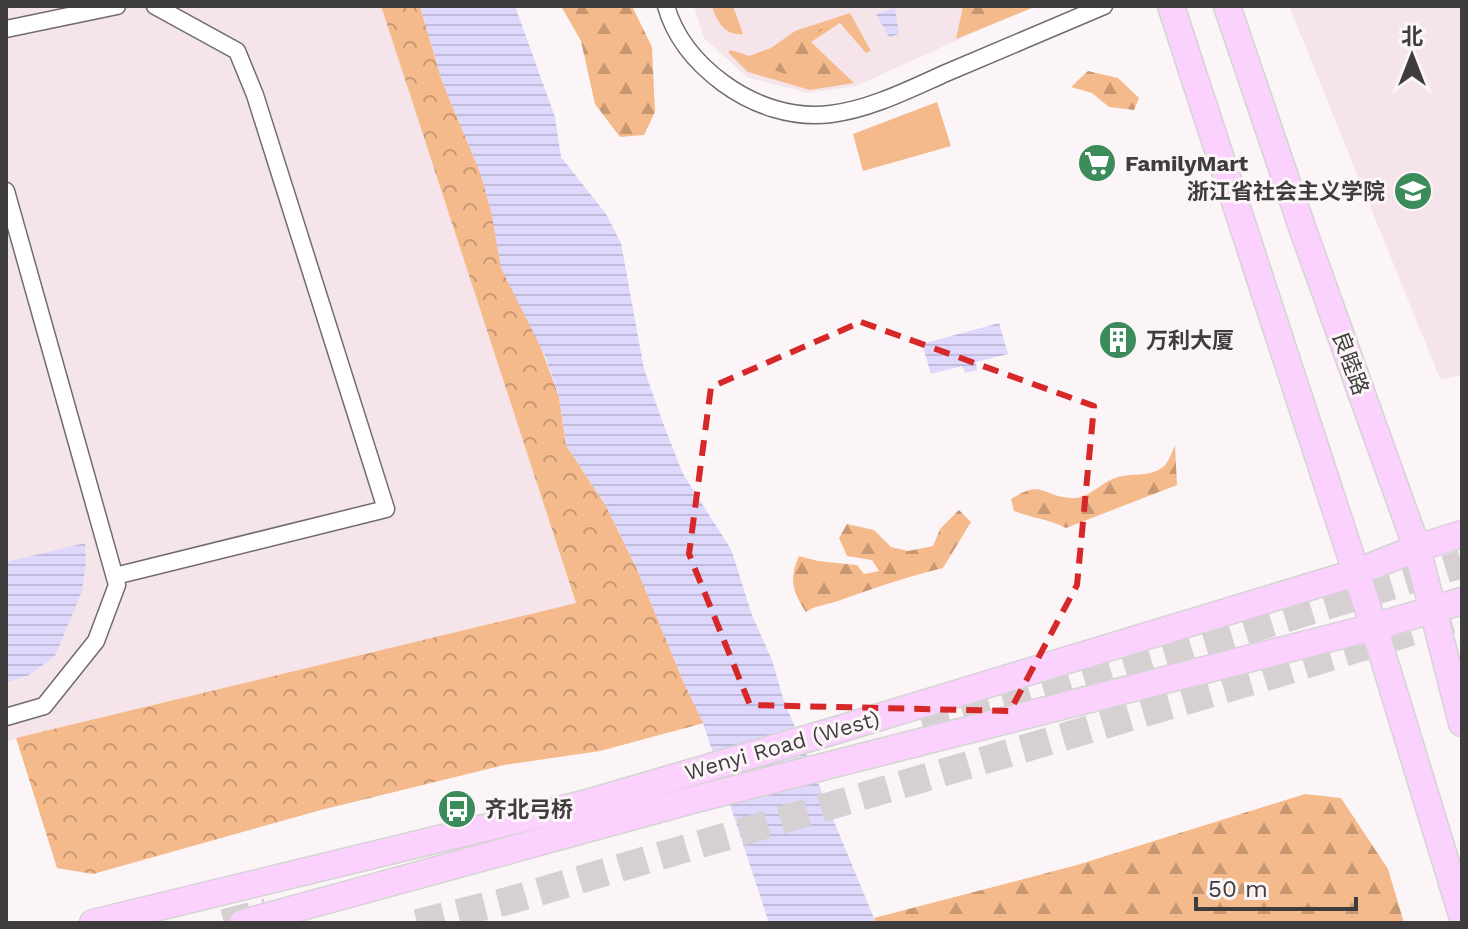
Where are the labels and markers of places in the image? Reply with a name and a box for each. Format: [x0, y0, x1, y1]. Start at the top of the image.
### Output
supermarket icon: FamilyMart [1076, 142, 1118, 184]
place label: FamilyMart [1125, 151, 1248, 176]
school or university icon: 浙江省社会主义学院 [1392, 170, 1434, 212]
place label: 浙江省社会主义学院 [1187, 179, 1385, 204]
building icon: 万利大厦 [1097, 319, 1139, 361]
place label: 万利大厦 [1146, 328, 1234, 353]
bus stop icon: 齐北弓桥 [436, 788, 478, 830]
place label: 齐北弓桥 [485, 797, 573, 822]

